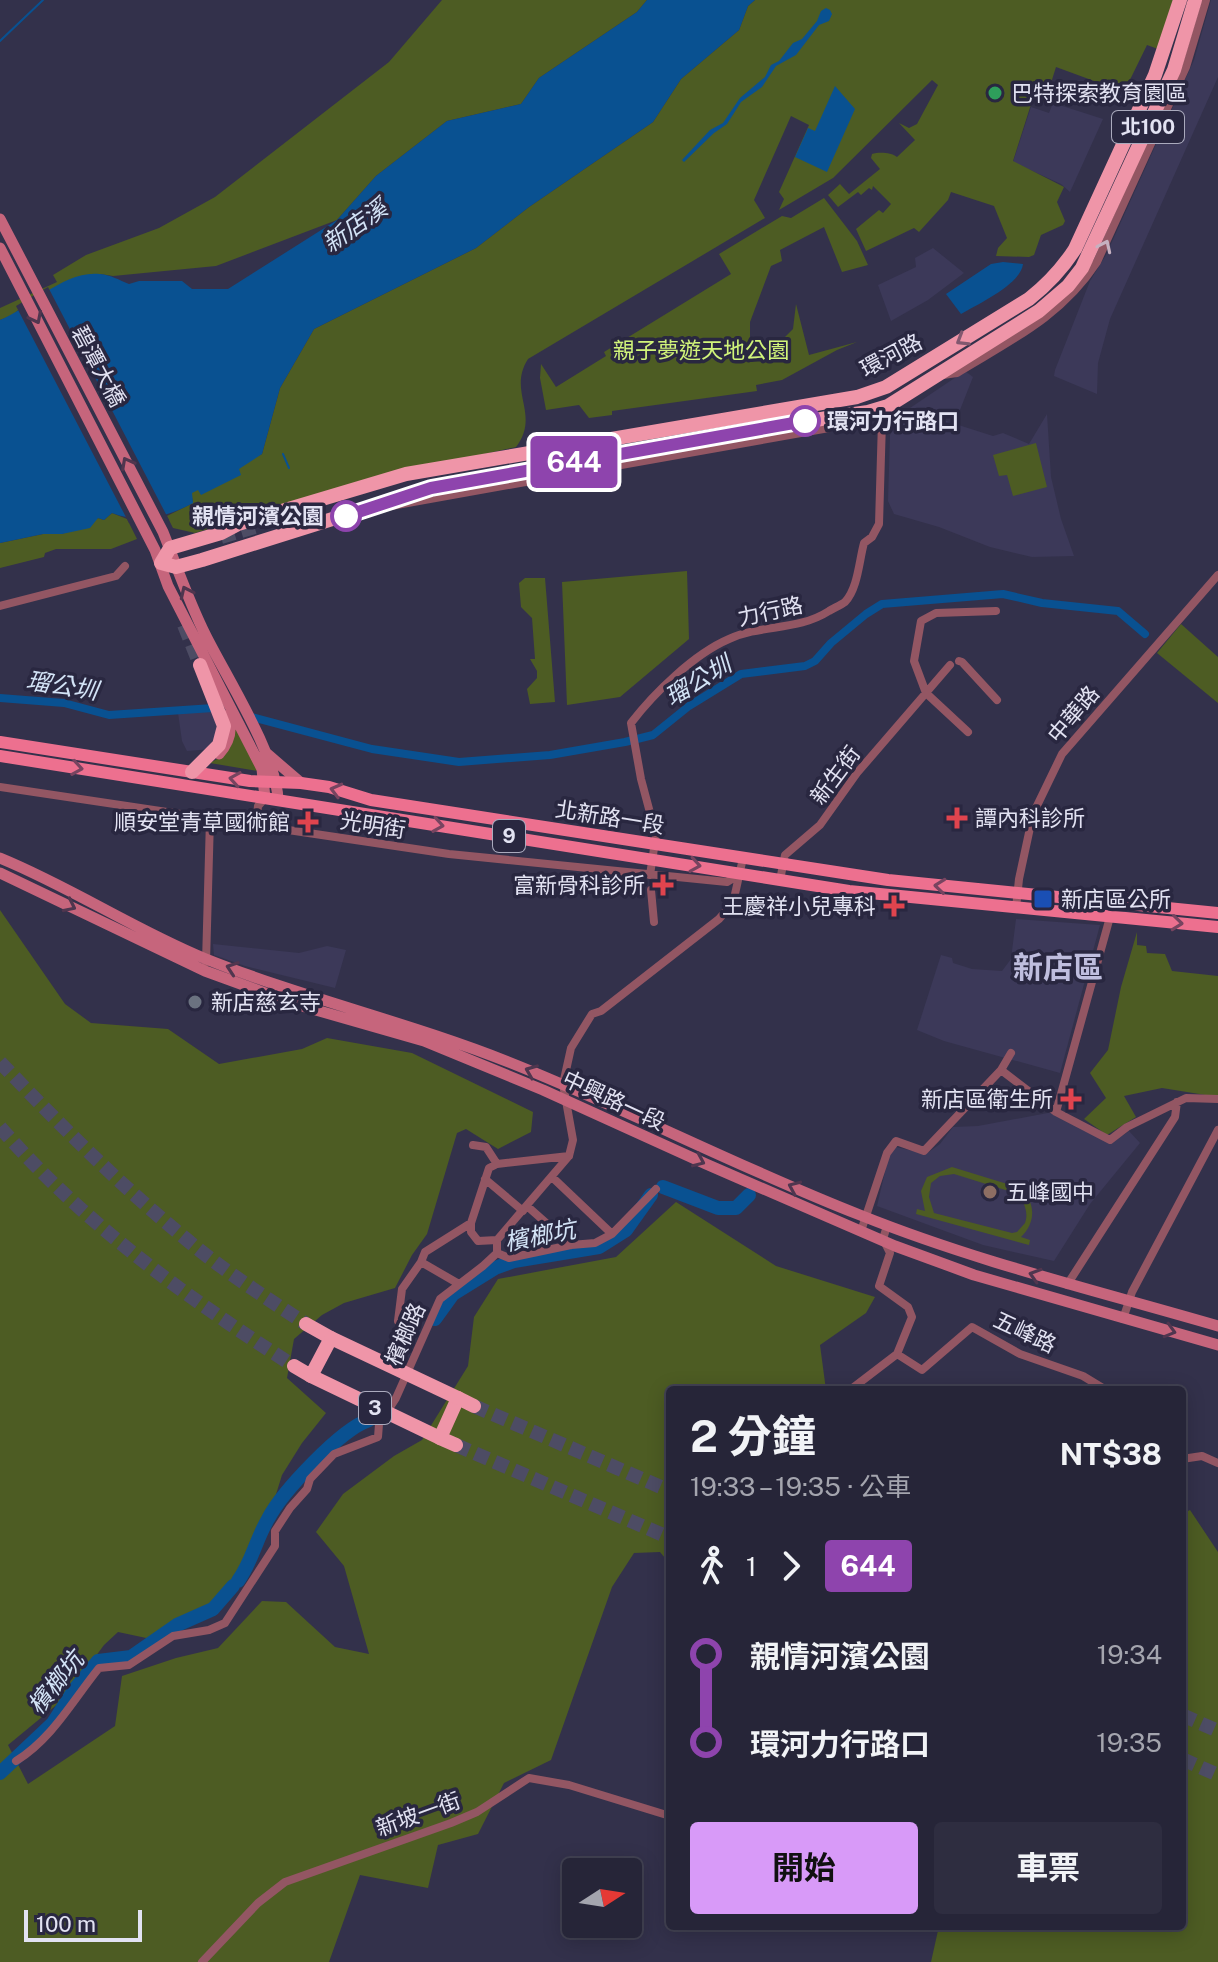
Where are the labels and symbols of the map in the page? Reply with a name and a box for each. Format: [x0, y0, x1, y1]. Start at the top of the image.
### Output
place label: 巴特探索教育園區 [1011, 80, 1187, 106]
marker: 巴特探索教育園區 [986, 84, 1004, 102]
road number: 北100 [1112, 111, 1184, 143]
water label: 新店溪 [317, 191, 394, 257]
one-way arrow [1095, 239, 1111, 254]
one-way arrow [26, 309, 41, 324]
street label: 碧潭大橋 [67, 321, 131, 411]
street label: 環河路 [856, 328, 926, 382]
one-way arrow [956, 330, 971, 346]
park label: 親子夢遊天地公園 [613, 337, 789, 363]
marker: 環河力行路口 [790, 406, 820, 436]
place label: 環河力行路口 [827, 408, 959, 434]
line badge: 644 [528, 436, 620, 488]
one-way arrow [122, 457, 137, 472]
marker: 親情河濱公園 [331, 501, 361, 531]
place label: 親情河濱公園 [192, 503, 324, 529]
one-way arrow [180, 586, 196, 600]
street label: 力行路 [735, 591, 805, 631]
water label: 瑠公圳 [659, 648, 738, 711]
water label: 瑠公圳 [24, 666, 103, 705]
street label: 中華路 [1042, 680, 1104, 748]
street label: 新生街 [805, 741, 865, 809]
one-way arrow [70, 759, 84, 776]
one-way arrow [228, 771, 242, 788]
one-way arrow [330, 782, 344, 799]
street label: 北新路一段 [554, 796, 666, 838]
place label: 譚內科診所 [975, 805, 1085, 831]
street label: 光明街 [338, 807, 408, 843]
marker: 譚內科診所 [946, 807, 968, 829]
place label: 順安堂青草國術館 [114, 809, 290, 835]
marker: 順安堂青草國術館 [297, 811, 319, 833]
one-way arrow [432, 815, 445, 832]
road number: 9 [493, 820, 525, 852]
one-way arrow [688, 856, 702, 873]
place label: 富新骨科診所 [513, 872, 645, 898]
marker: 富新骨科診所 [652, 874, 674, 896]
one-way arrow [933, 877, 946, 894]
place label: 新店區公所 [1061, 886, 1171, 912]
marker: 新店區公所 [1032, 888, 1054, 910]
place label: 王慶祥小兒專科 [722, 893, 876, 919]
marker: 王慶祥小兒專科 [883, 895, 905, 917]
one-way arrow [62, 896, 77, 912]
one-way arrow [1171, 915, 1184, 932]
district label: 新店區 [1013, 949, 1103, 985]
one-way arrow [226, 961, 240, 977]
place label: 新店慈玄寺 [211, 989, 321, 1015]
marker: 新店慈玄寺 [186, 993, 204, 1011]
one-way arrow [525, 1064, 539, 1081]
street label: 中興路一段 [559, 1065, 669, 1135]
place label: 新店區衛生所 [921, 1086, 1053, 1112]
marker: 新店區衛生所 [1060, 1088, 1082, 1110]
one-way arrow [691, 1152, 705, 1168]
place label: 五峰國中 [1006, 1179, 1094, 1205]
one-way arrow [788, 1181, 803, 1197]
marker: 五峰國中 [981, 1183, 999, 1201]
water label: 檳榔坑 [502, 1214, 581, 1256]
one-way arrow [1028, 1268, 1042, 1284]
street label: 檳榔路 [380, 1299, 430, 1369]
street label: 五峰路 [990, 1306, 1060, 1358]
one-way arrow [1163, 1322, 1176, 1338]
road number: 3 [359, 1392, 391, 1424]
water label: 檳榔坑 [22, 1643, 91, 1719]
street label: 新坡一街 [372, 1787, 464, 1841]
north arrow [562, 1858, 642, 1938]
scale bar [24, 1906, 142, 1942]

